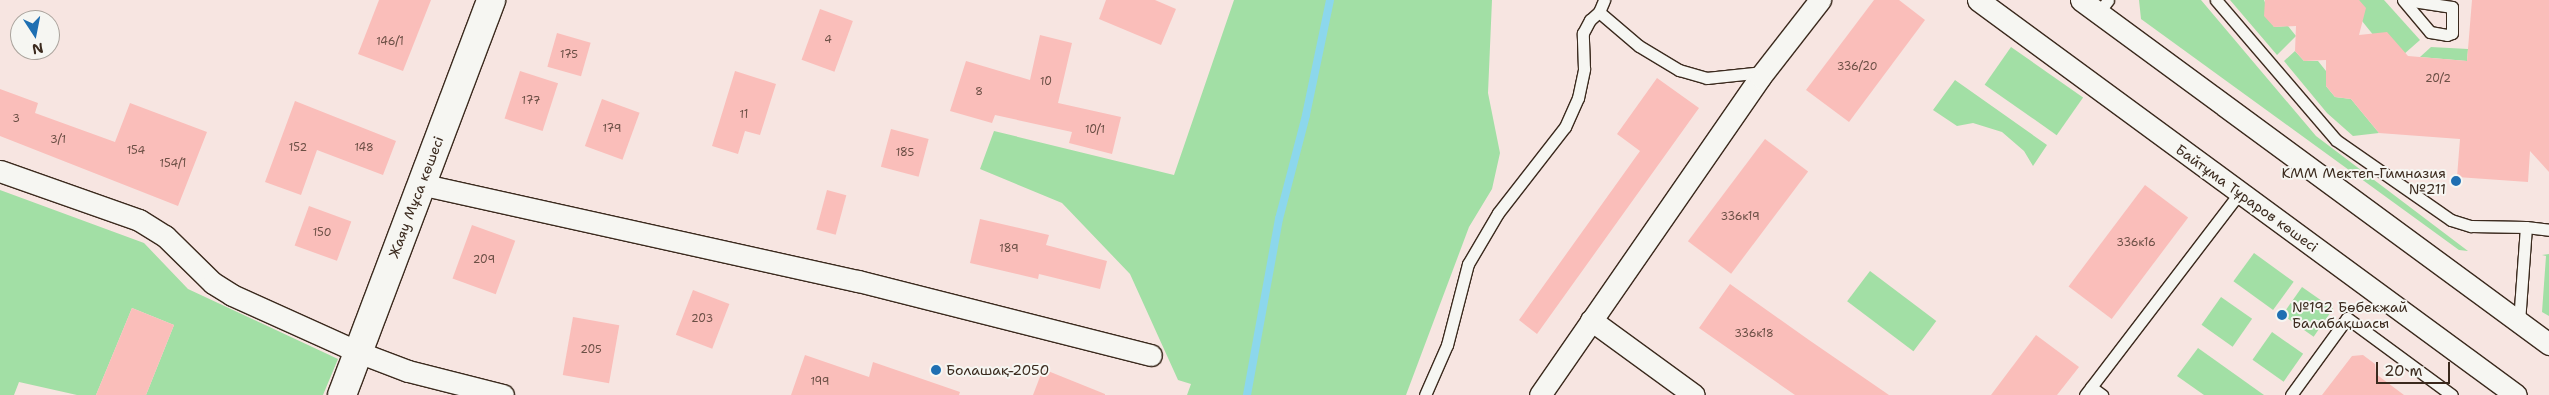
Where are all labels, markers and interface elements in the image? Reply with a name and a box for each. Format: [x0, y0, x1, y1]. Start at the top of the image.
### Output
north arrow [10, 10, 60, 60]
house number: 4 [824, 33, 832, 47]
house number: 146/1 [376, 35, 404, 49]
text: N [31, 39, 45, 59]
house number: 175 [560, 48, 578, 62]
house number: 336/20 [1837, 60, 1877, 74]
house number: 20/2 [2425, 72, 2451, 86]
house number: 10 [1040, 75, 1052, 89]
house number: 8 [975, 85, 983, 99]
house number: 177 [522, 94, 540, 108]
house number: 11 [740, 108, 748, 122]
house number: 3 [12, 112, 20, 126]
house number: 179 [602, 122, 622, 136]
house number: 10/1 [1085, 123, 1105, 137]
house number: 3/1 [50, 133, 66, 147]
street label: Жаяу Мұса көшесі [385, 134, 447, 260]
house number: 152 [289, 141, 307, 155]
house number: 148 [354, 141, 374, 155]
street label: Байтұма Тұраров көшесі [2173, 141, 2321, 255]
house number: 154 [127, 144, 145, 158]
house number: 185 [896, 146, 914, 160]
house number: 154/1 [160, 157, 186, 171]
place label: КММ Мектеп-Гимназия №211 [2281, 165, 2446, 198]
marker: КММ Мектеп-Гимназия №211 [2450, 175, 2462, 187]
house number: 336к19 [1720, 210, 1760, 224]
house number: 150 [313, 226, 331, 240]
house number: 336к16 [2116, 236, 2156, 250]
house number: 189 [999, 242, 1019, 256]
house number: 209 [473, 253, 495, 267]
place label: №192 Бөбекжай Балабақшасы [2292, 299, 2408, 332]
marker: №192 Бөбекжай Балабақшасы [2276, 309, 2288, 321]
house number: 203 [691, 312, 713, 326]
house number: 336к18 [1734, 327, 1774, 341]
house number: 205 [580, 343, 602, 357]
scale bar [2379, 352, 2453, 384]
text: 20 m [2384, 361, 2423, 381]
place label: Болашақ-2050 [946, 362, 1049, 378]
marker: Болашақ-2050 [930, 364, 942, 376]
house number: 199 [810, 375, 830, 389]

